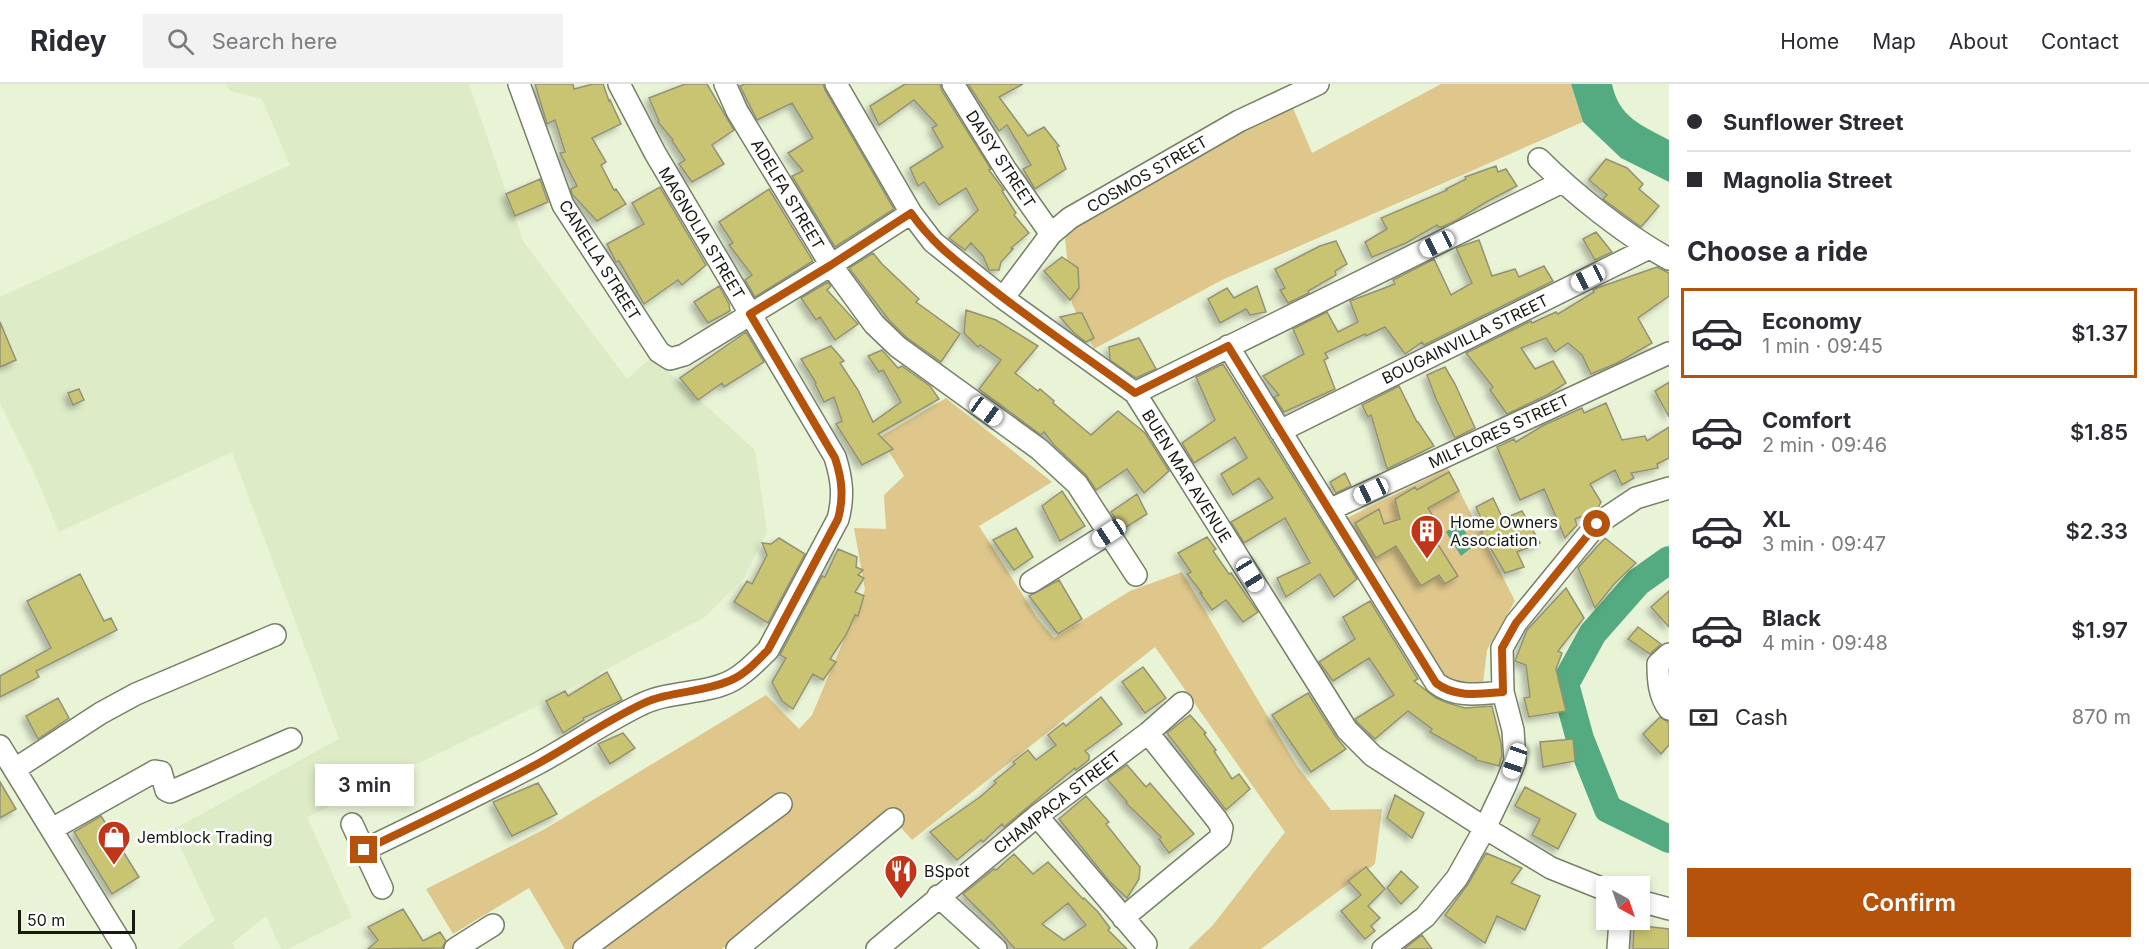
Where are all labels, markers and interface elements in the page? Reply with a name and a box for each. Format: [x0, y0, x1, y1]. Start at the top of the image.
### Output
search box [143, 14, 563, 68]
text: Ridey [30, 24, 107, 58]
icon: search [164, 25, 197, 58]
text: Search here [212, 28, 337, 54]
text: Home [1780, 29, 1839, 54]
text: Map [1872, 29, 1916, 54]
text: About [1949, 29, 2008, 54]
text: Contact [2041, 29, 2119, 54]
street label: DAISY STREET [962, 106, 1040, 212]
text: Sunflower Street [1723, 109, 1904, 135]
street label: COSMOS STREET [1083, 131, 1211, 217]
street label: ADELFA STREET [747, 135, 829, 253]
street label: MAGNOLIA STREET [655, 163, 749, 303]
text: Magnolia Street [1723, 167, 1892, 193]
street label: CANELLA STREET [555, 196, 645, 324]
car [1417, 228, 1457, 260]
text: Choose a ride [1687, 235, 1868, 268]
car [1568, 262, 1608, 294]
street label: BOUGAINVILLA STREET [1378, 290, 1552, 388]
icon: car [1690, 306, 1744, 360]
text: Economy [1762, 308, 1862, 334]
text: $1.37 [2071, 320, 2128, 346]
text: 1 min · 09:45 [1762, 334, 1883, 358]
street label: MILFLORES STREET [1425, 390, 1573, 472]
car [966, 393, 1006, 429]
icon: car [1690, 405, 1744, 459]
street label: BUEN MAR AVENUE [1138, 406, 1236, 546]
text: Comfort [1762, 407, 1851, 433]
text: $1.85 [2070, 419, 2128, 445]
text: 2 min · 09:46 [1762, 433, 1887, 457]
car [1351, 475, 1391, 507]
icon: car [1690, 504, 1744, 558]
text: XL [1762, 506, 1791, 532]
route start [1583, 510, 1610, 537]
place label: Home Owners Association [1450, 512, 1558, 550]
building icon: Home Owners Association [1409, 513, 1445, 560]
car [1089, 516, 1129, 550]
text: $2.33 [2066, 518, 2128, 544]
text: 3 min · 09:47 [1762, 532, 1886, 556]
car [1233, 555, 1267, 595]
icon: car [1690, 603, 1744, 657]
text: Black [1762, 605, 1821, 631]
text: $1.97 [2071, 617, 2128, 643]
text: 4 min · 09:48 [1762, 631, 1888, 655]
icon: cash [1687, 701, 1720, 734]
text: Cash [1735, 704, 1788, 730]
text: 870 m [2072, 705, 2131, 729]
car [1501, 741, 1529, 781]
street label: CHAMPACA STREET [989, 746, 1125, 858]
callout: 3 min [314, 763, 413, 805]
text: 3 min [338, 773, 391, 797]
shop icon: Jemblock Trading [96, 819, 132, 866]
place label: Jemblock Trading [137, 827, 273, 847]
route end [350, 836, 377, 863]
restaurant icon: BSpot [883, 853, 919, 900]
place label: BSpot [924, 861, 969, 881]
button: Confirm [1687, 868, 2131, 937]
north arrow [1596, 876, 1650, 930]
map controls [1596, 876, 1650, 930]
scale bar [18, 907, 135, 934]
text: 50 m [27, 910, 65, 930]

